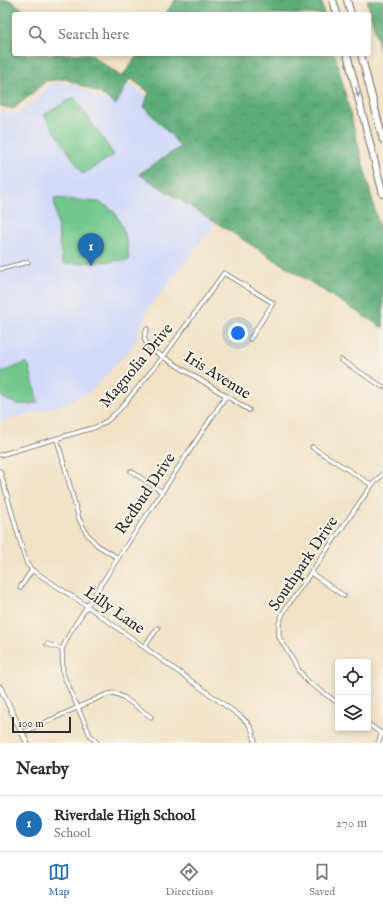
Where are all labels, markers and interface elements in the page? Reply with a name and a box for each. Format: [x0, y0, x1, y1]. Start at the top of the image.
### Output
search box [12, 12, 371, 56]
icon: search [26, 23, 48, 45]
text: Search here [58, 25, 129, 44]
one-way arrow [354, 86, 360, 98]
pin: 1 [78, 233, 104, 266]
street label: Magnolia Drive [96, 320, 178, 412]
your location [228, 323, 248, 343]
street label: Iris Avenue [180, 348, 254, 404]
street label: Redbud Drive [111, 449, 181, 539]
street label: Southpark Drive [265, 513, 343, 615]
street label: Lilly Lane [80, 583, 148, 639]
map controls [335, 659, 371, 731]
button: locate [335, 659, 371, 695]
button: layers [335, 695, 371, 731]
scale bar [12, 715, 71, 734]
text: 100 m [18, 717, 44, 731]
text: Nearby [16, 759, 69, 780]
text: Riverdale High School [54, 806, 195, 825]
text: 1 [27, 815, 31, 832]
text: 270 m [336, 815, 367, 832]
text: School [54, 825, 91, 842]
tab: Map [48, 861, 70, 899]
tab: Directions [166, 861, 213, 899]
tab: Saved [309, 861, 335, 899]

